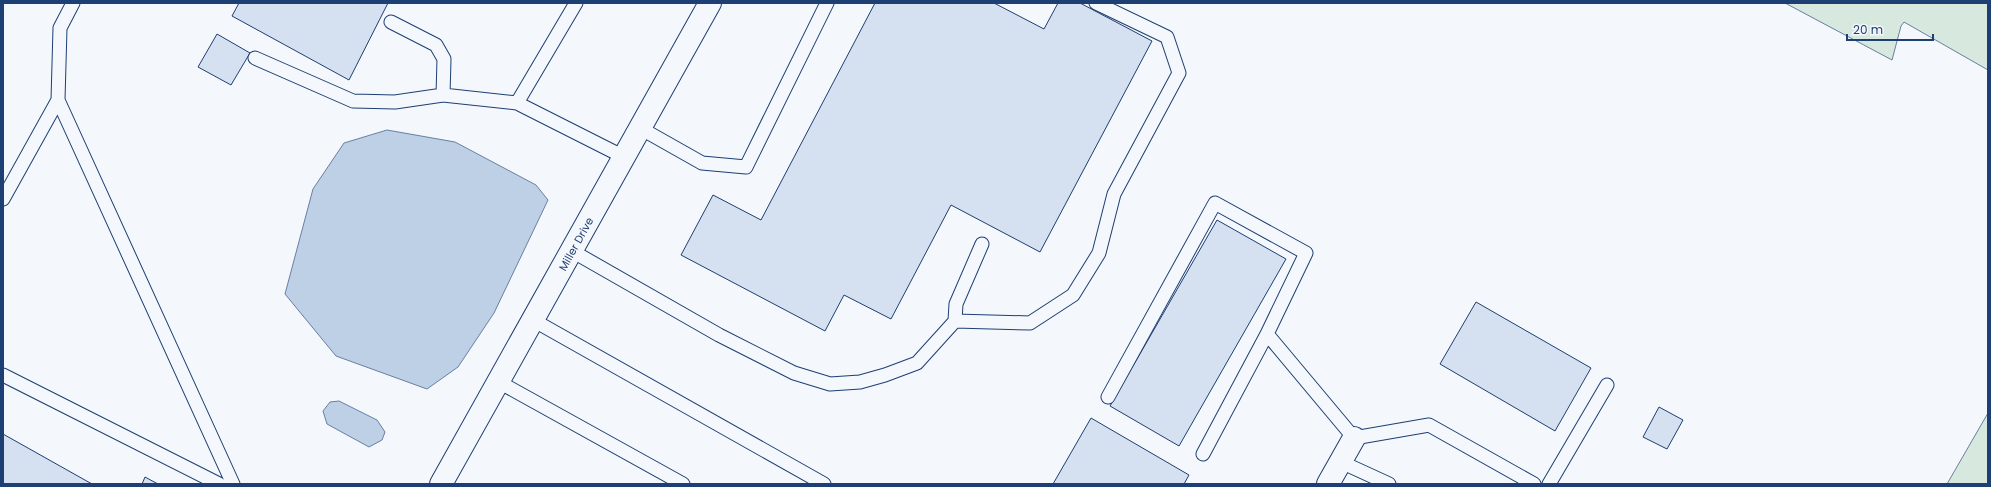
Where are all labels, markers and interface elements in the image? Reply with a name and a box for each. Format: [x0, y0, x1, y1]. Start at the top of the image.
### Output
scale bar [1847, 16, 1933, 42]
text: 20 m [1853, 21, 1883, 38]
street label: Miller Drive [555, 214, 597, 274]

